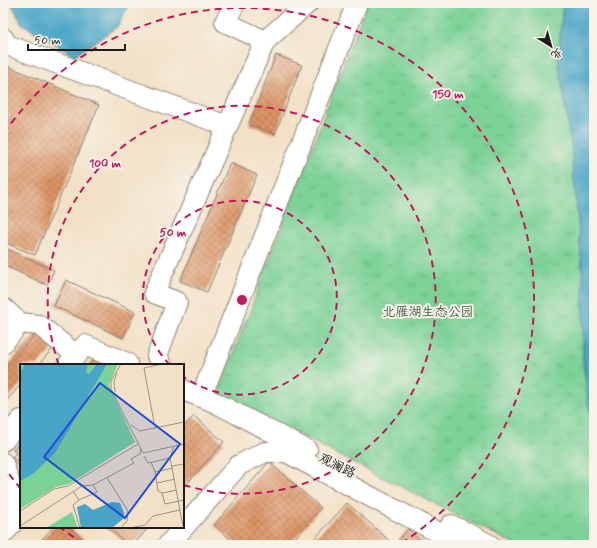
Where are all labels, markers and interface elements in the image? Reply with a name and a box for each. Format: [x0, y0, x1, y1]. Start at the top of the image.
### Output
scale bar [28, 26, 125, 52]
north arrow [531, 26, 571, 66]
text: 50 m [34, 33, 61, 49]
text: 北 [548, 44, 565, 62]
text: 150 m [432, 87, 464, 103]
text: 100 m [89, 156, 122, 172]
text: 50 m [160, 225, 187, 241]
centre of rings [235, 293, 249, 307]
park label: 北雁湖生态公园 [382, 304, 474, 321]
inset map [20, 364, 184, 528]
street label: 观澜路 [316, 450, 358, 482]

